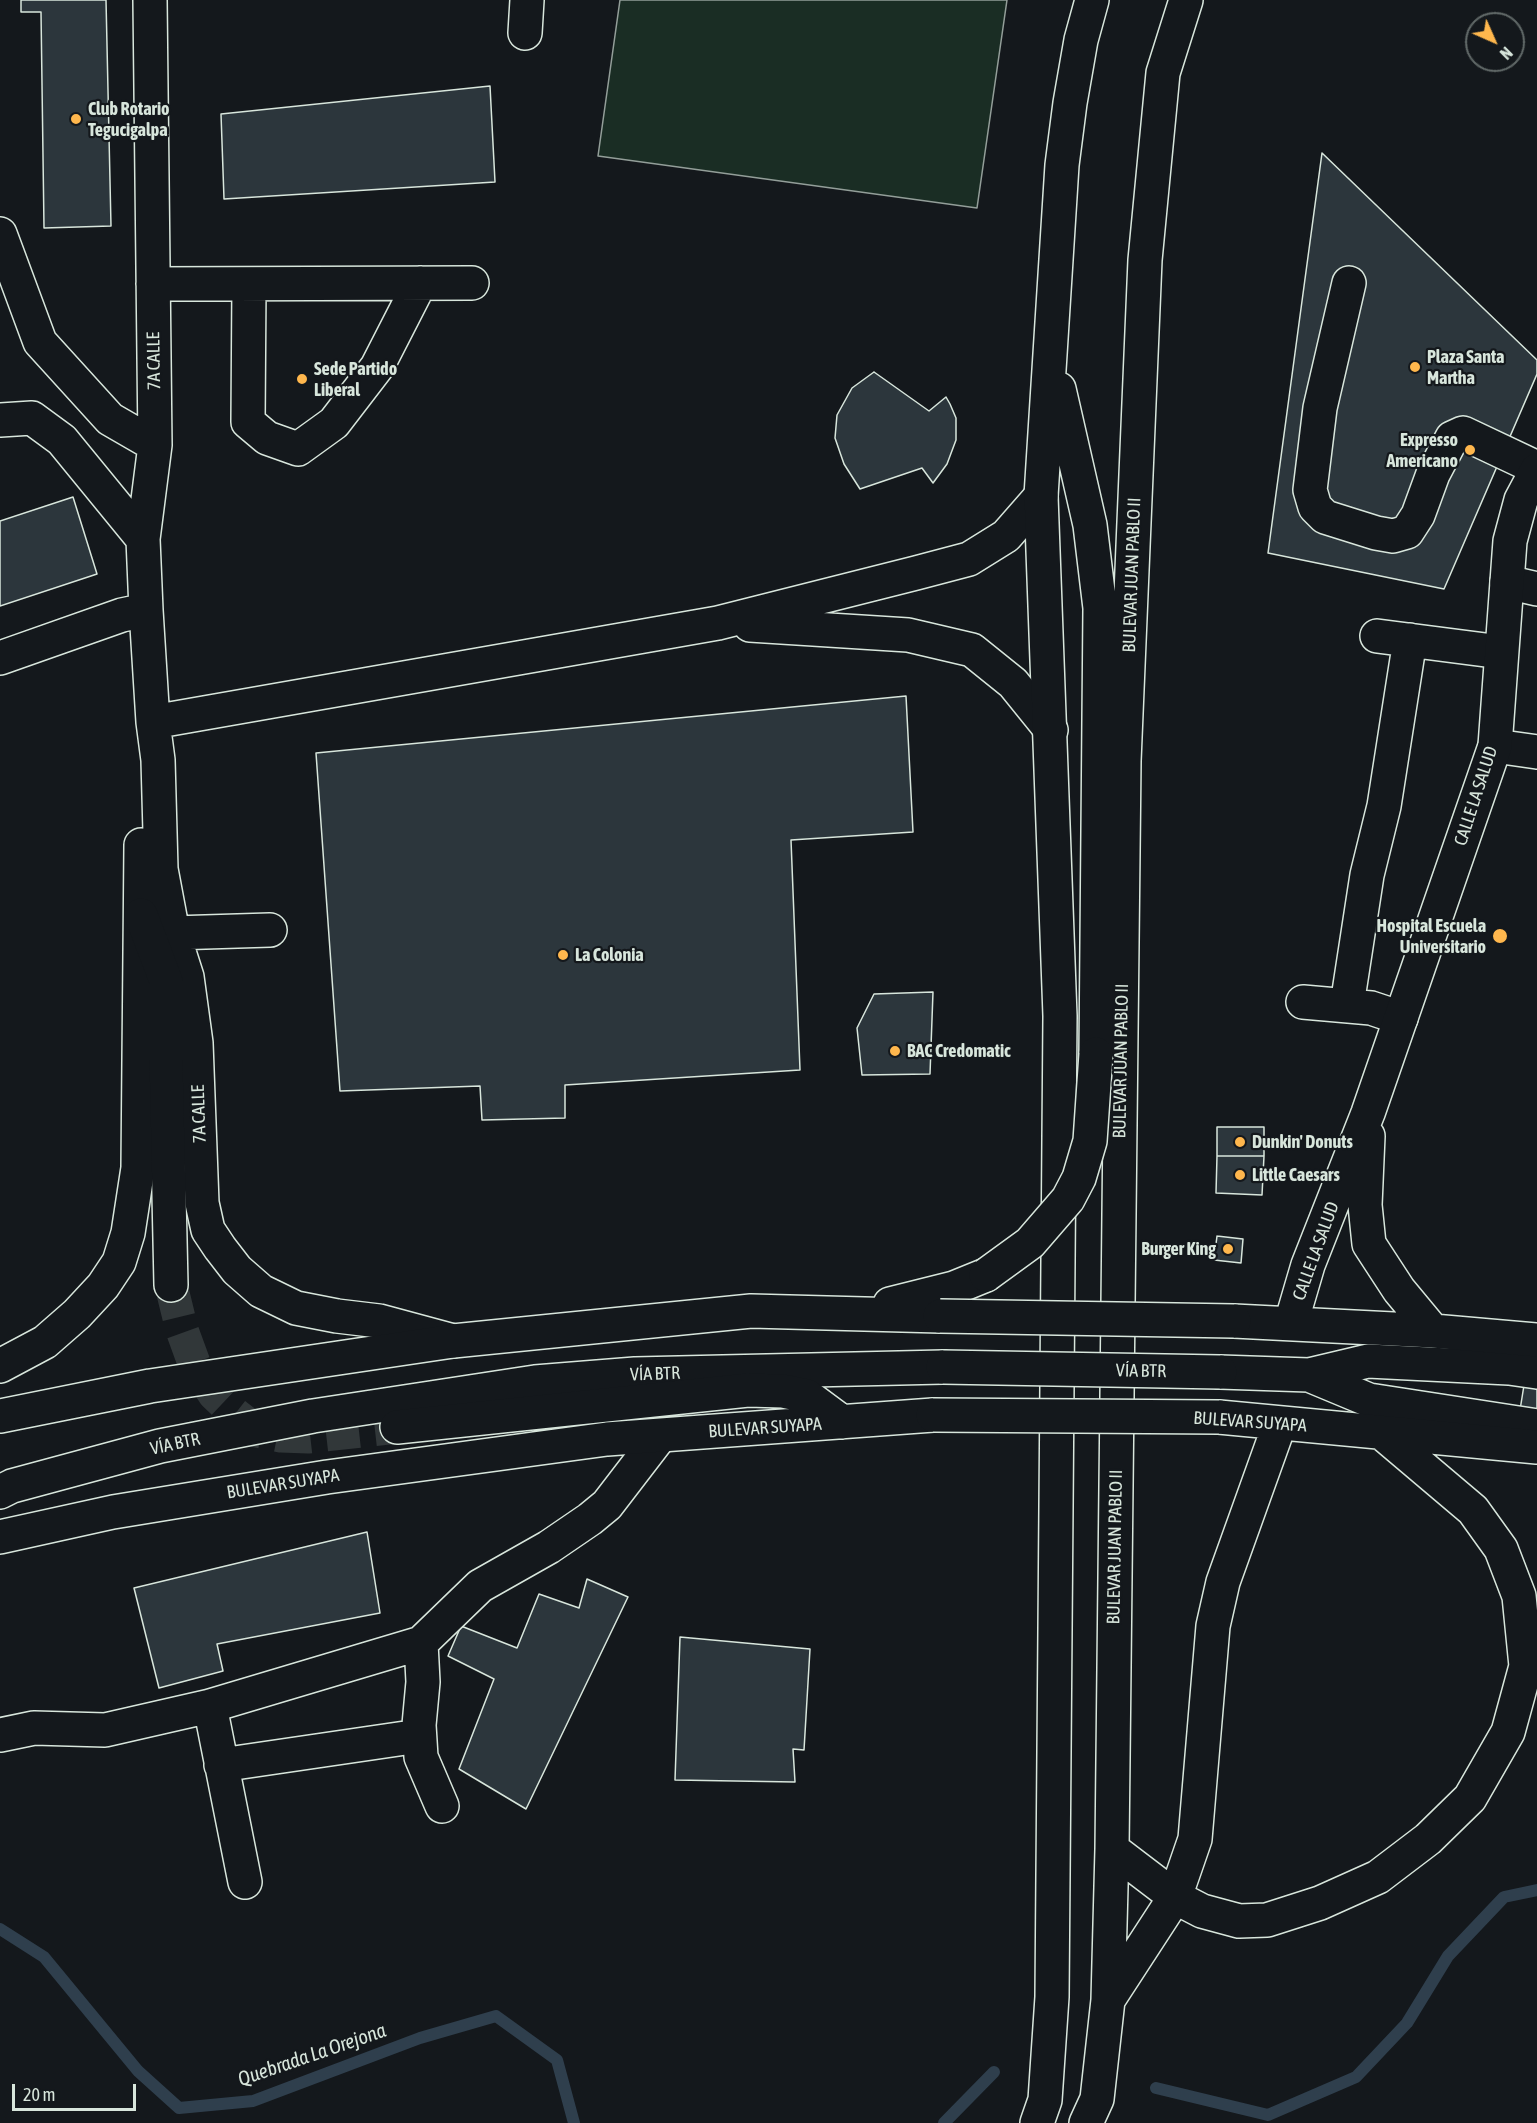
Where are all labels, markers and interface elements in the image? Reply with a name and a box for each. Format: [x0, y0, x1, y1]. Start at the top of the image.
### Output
north arrow [1465, 12, 1525, 72]
text: N [1497, 44, 1516, 63]
place label: Club Rotario Tegucigalpa [88, 98, 169, 140]
marker: Club Rotario Tegucigalpa [69, 112, 83, 126]
street label: 7A CALLE [143, 332, 165, 390]
place label: Plaza Santa Martha [1427, 346, 1504, 388]
place label: Sede Partido Liberal [314, 358, 397, 400]
marker: Plaza Santa Martha [1408, 360, 1422, 374]
marker: Sede Partido Liberal [295, 372, 309, 386]
place label: Expresso Americano [1386, 429, 1458, 472]
marker: Expresso Americano [1463, 443, 1477, 457]
street label: BULEVAR JUAN PABLO II [1119, 497, 1145, 653]
street label: CALLE LA SALUD [1450, 744, 1502, 848]
place label: Hospital Escuela Universitario [1377, 915, 1486, 958]
marker: Hospital Escuela Universitario [1491, 927, 1509, 945]
place label: La Colonia [575, 944, 644, 966]
marker: La Colonia [556, 948, 570, 962]
street label: BULEVAR JUAN PABLO II [1109, 983, 1133, 1139]
place label: BAC Credomatic [907, 1040, 1011, 1062]
marker: BAC Credomatic [888, 1044, 902, 1058]
street label: 7A CALLE [187, 1085, 211, 1143]
place label: Dunkin' Donuts [1252, 1131, 1353, 1153]
marker: Dunkin' Donuts [1233, 1135, 1247, 1149]
place label: Little Caesars [1252, 1164, 1340, 1186]
marker: Little Caesars [1233, 1168, 1247, 1182]
street label: CALLE LA SALUD [1288, 1199, 1344, 1303]
place label: Burger King [1141, 1238, 1216, 1260]
marker: Burger King [1221, 1242, 1235, 1256]
street label: VÍA BTR [1116, 1360, 1166, 1382]
street label: VÍA BTR [630, 1362, 680, 1386]
street label: BULEVAR SUYAPA [1193, 1407, 1307, 1437]
street label: BULEVAR SUYAPA [708, 1413, 822, 1443]
street label: VÍA BTR [148, 1428, 202, 1460]
street label: BULEVAR SUYAPA [225, 1464, 341, 1504]
street label: BULEVAR JUAN PABLO II [1103, 1469, 1127, 1625]
water label: Quebrada La Orejona [235, 2018, 389, 2092]
scale bar [15, 2072, 140, 2110]
text: 20 m [23, 2084, 55, 2105]

